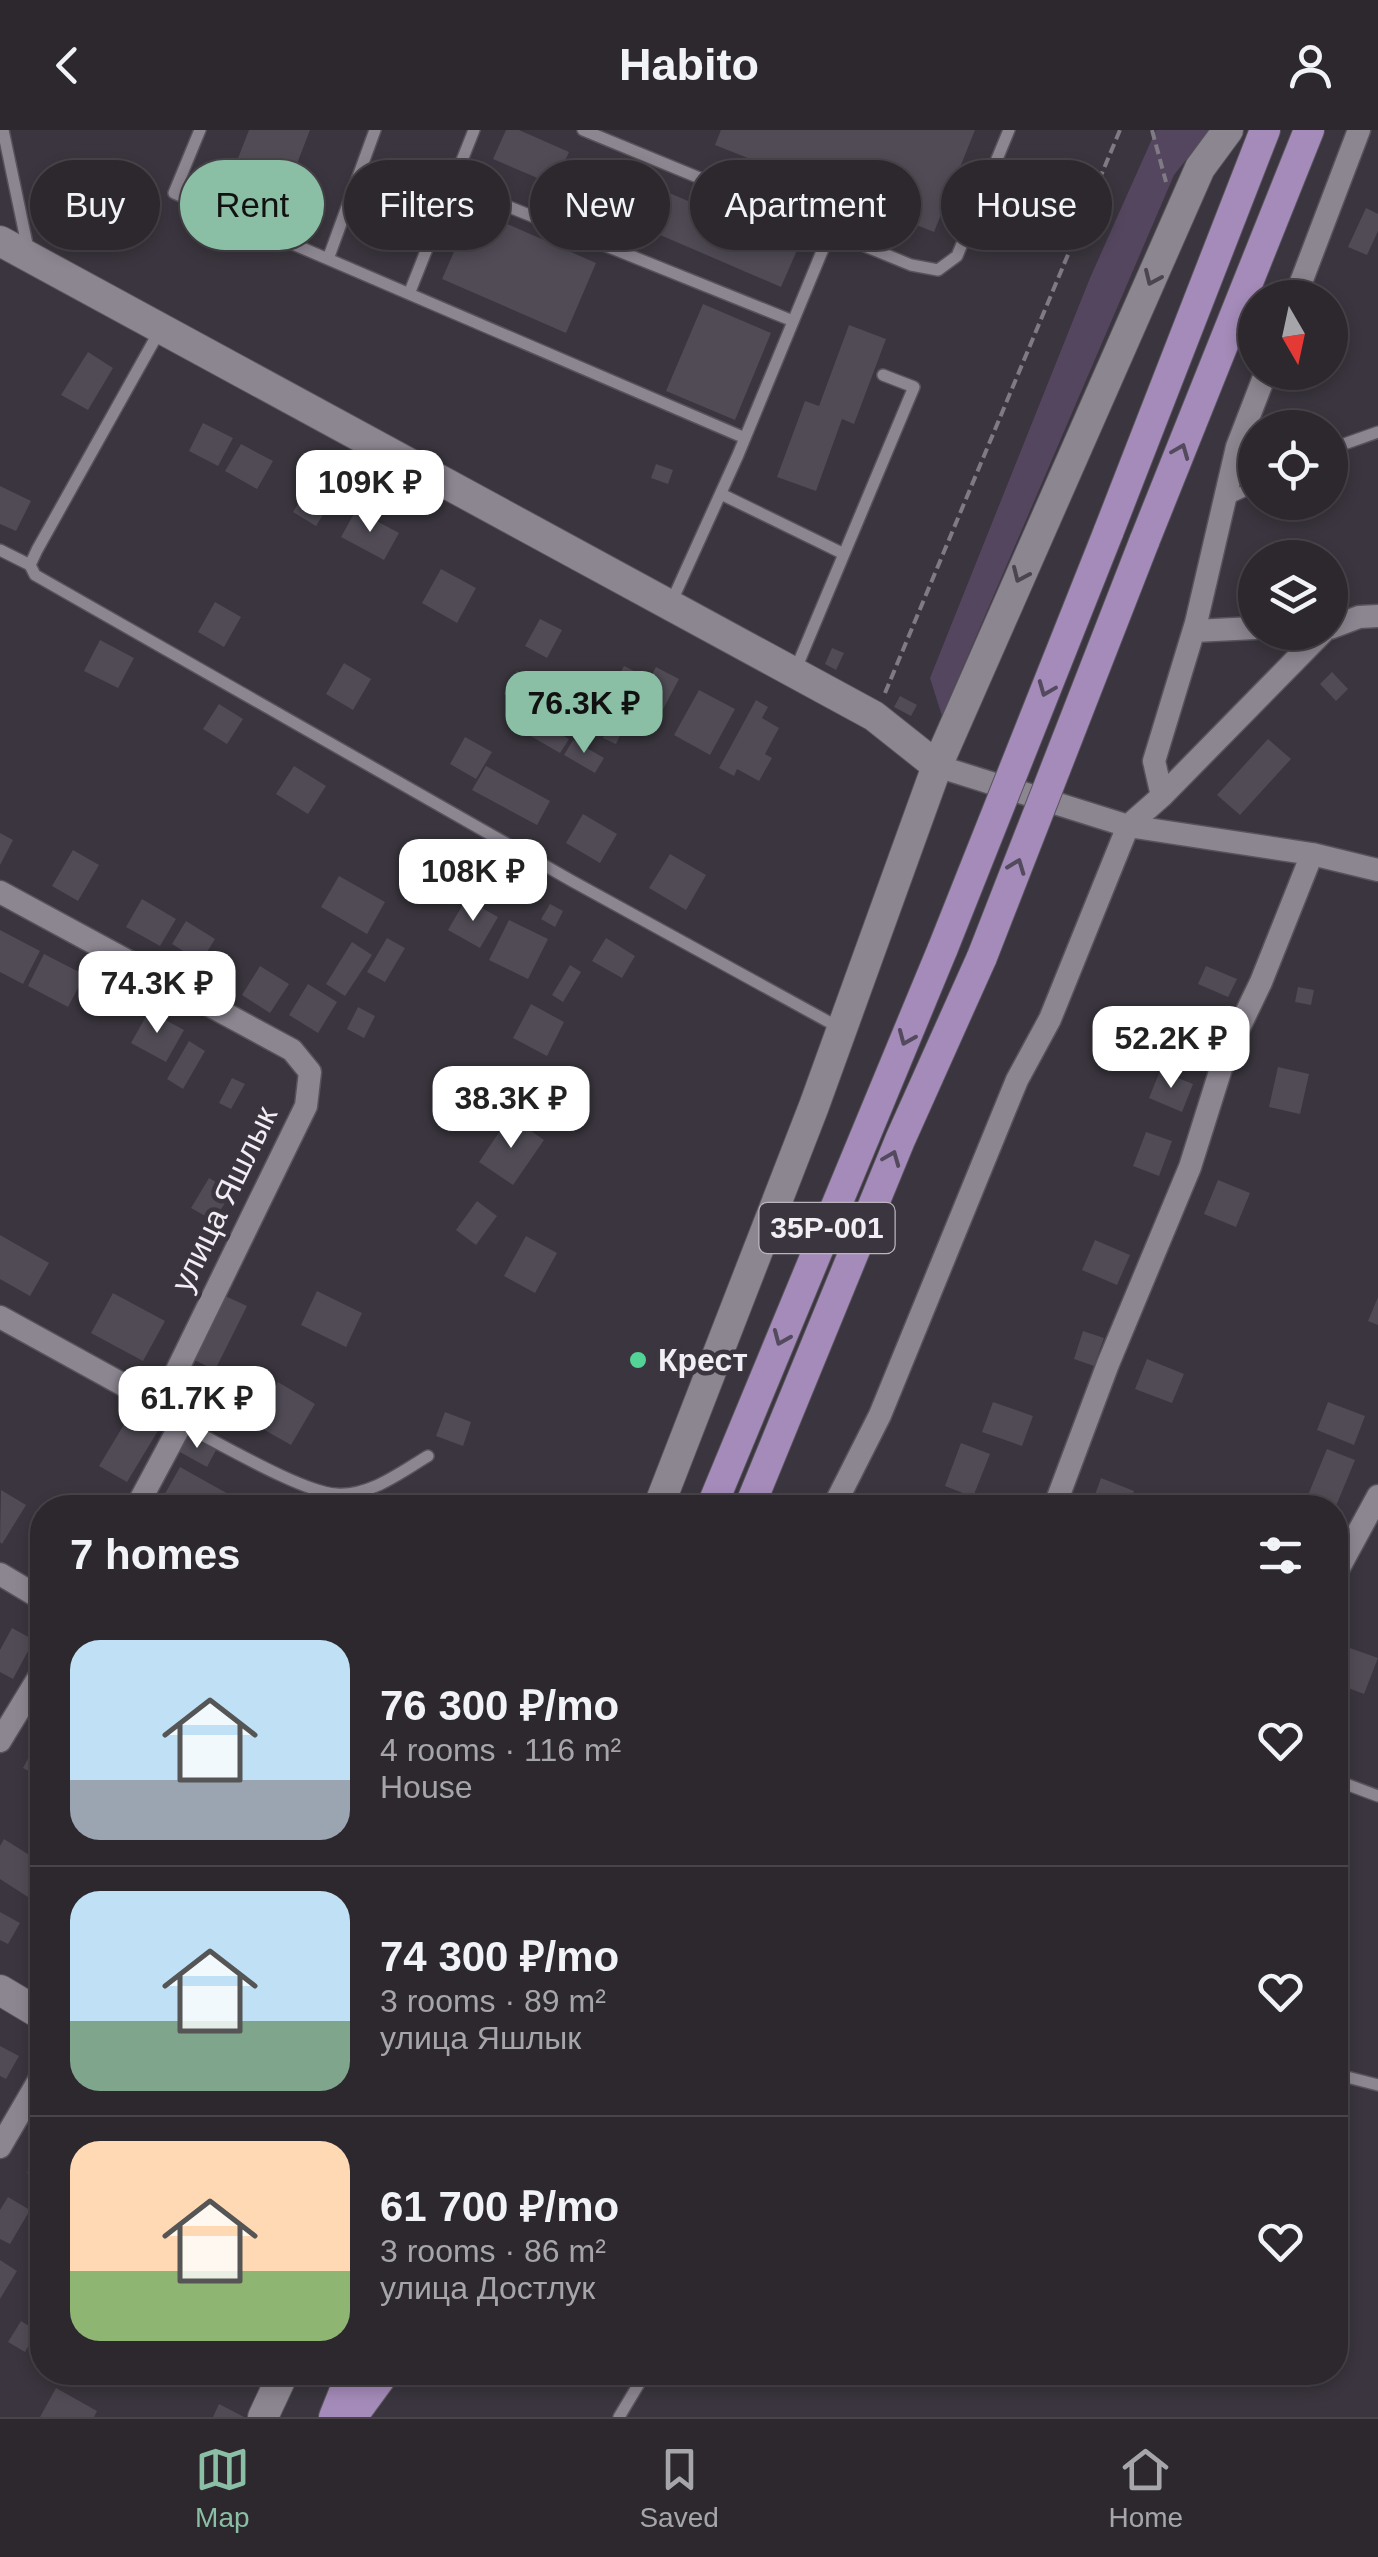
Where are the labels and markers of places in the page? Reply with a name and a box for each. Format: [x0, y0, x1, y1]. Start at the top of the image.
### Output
pin: 109K ₽ [289, 450, 451, 535]
pin: 76.3K ₽ [492, 671, 676, 756]
pin: 108K ₽ [392, 839, 554, 924]
pin: 74.3K ₽ [65, 951, 249, 1036]
pin: 52.2K ₽ [1079, 1006, 1263, 1091]
pin: 38.3K ₽ [419, 1066, 603, 1151]
place label: Крест [658, 1342, 748, 1378]
marker: Крест [627, 1349, 649, 1371]
pin: 61.7K ₽ [105, 1366, 289, 1451]

